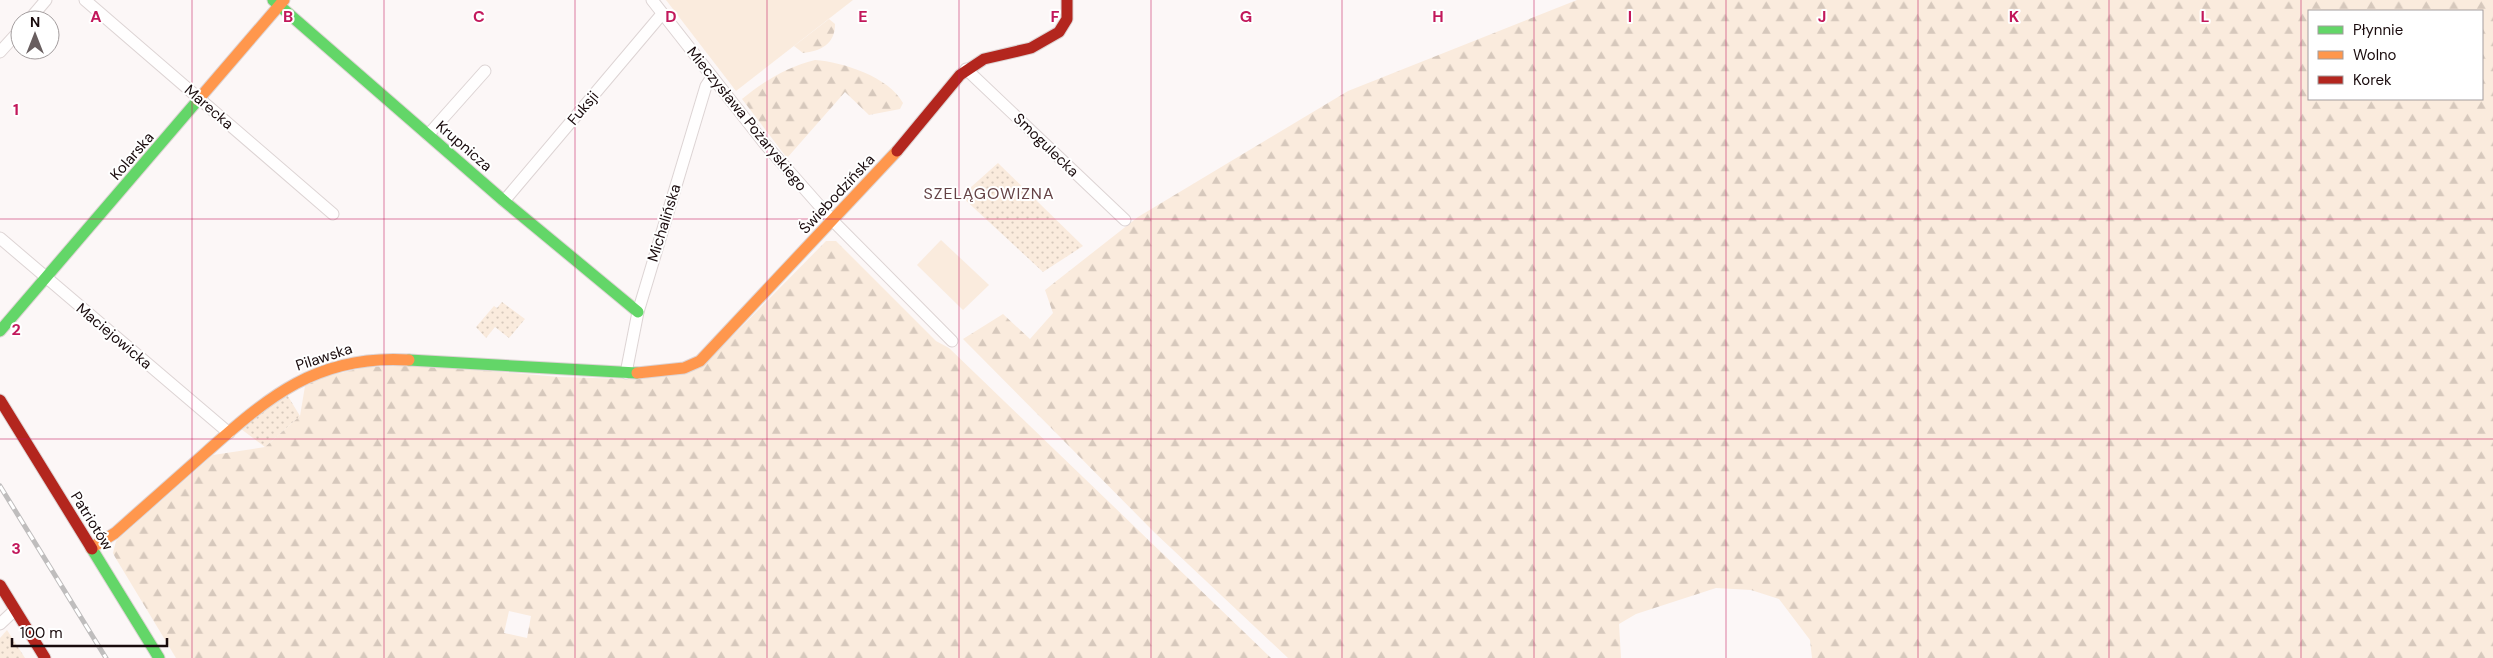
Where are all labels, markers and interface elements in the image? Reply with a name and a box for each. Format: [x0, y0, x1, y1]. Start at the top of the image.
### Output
text: A [90, 6, 102, 27]
text: B [283, 6, 293, 27]
text: C [473, 6, 485, 27]
text: D [665, 6, 677, 27]
text: E [858, 6, 868, 27]
text: F [1051, 6, 1060, 27]
text: G [1240, 6, 1252, 27]
text: H [1432, 6, 1444, 27]
text: I [1628, 6, 1632, 27]
text: J [1818, 6, 1826, 27]
text: K [2009, 6, 2020, 27]
text: L [2201, 6, 2210, 27]
north arrow [10, 10, 60, 60]
legend [2308, 10, 2483, 100]
text: N [30, 13, 40, 31]
text: Płynnie [2353, 20, 2403, 40]
street label: Mieczysława Pożaryskiego [682, 43, 812, 196]
text: Wolno [2353, 45, 2397, 65]
text: Korek [2353, 70, 2392, 90]
street label: Marecka [180, 80, 238, 134]
street label: Fuksji [563, 87, 603, 129]
text: 1 [13, 99, 19, 120]
street label: Smogulecka [1009, 109, 1083, 181]
street label: Krupnicza [432, 116, 496, 176]
street label: Kolarska [106, 128, 158, 184]
street label: Świebodzińska [795, 150, 879, 238]
street label: Michalińska [643, 182, 685, 264]
district label: SZELĄGOWIZNA [923, 183, 1055, 204]
street label: Maciejowicka [72, 298, 156, 374]
text: 2 [11, 319, 21, 340]
street label: Pilawska [293, 338, 355, 376]
street label: Patriotów [66, 488, 118, 555]
text: 3 [11, 538, 21, 559]
scale bar [12, 616, 168, 648]
text: 100 m [20, 623, 63, 643]

